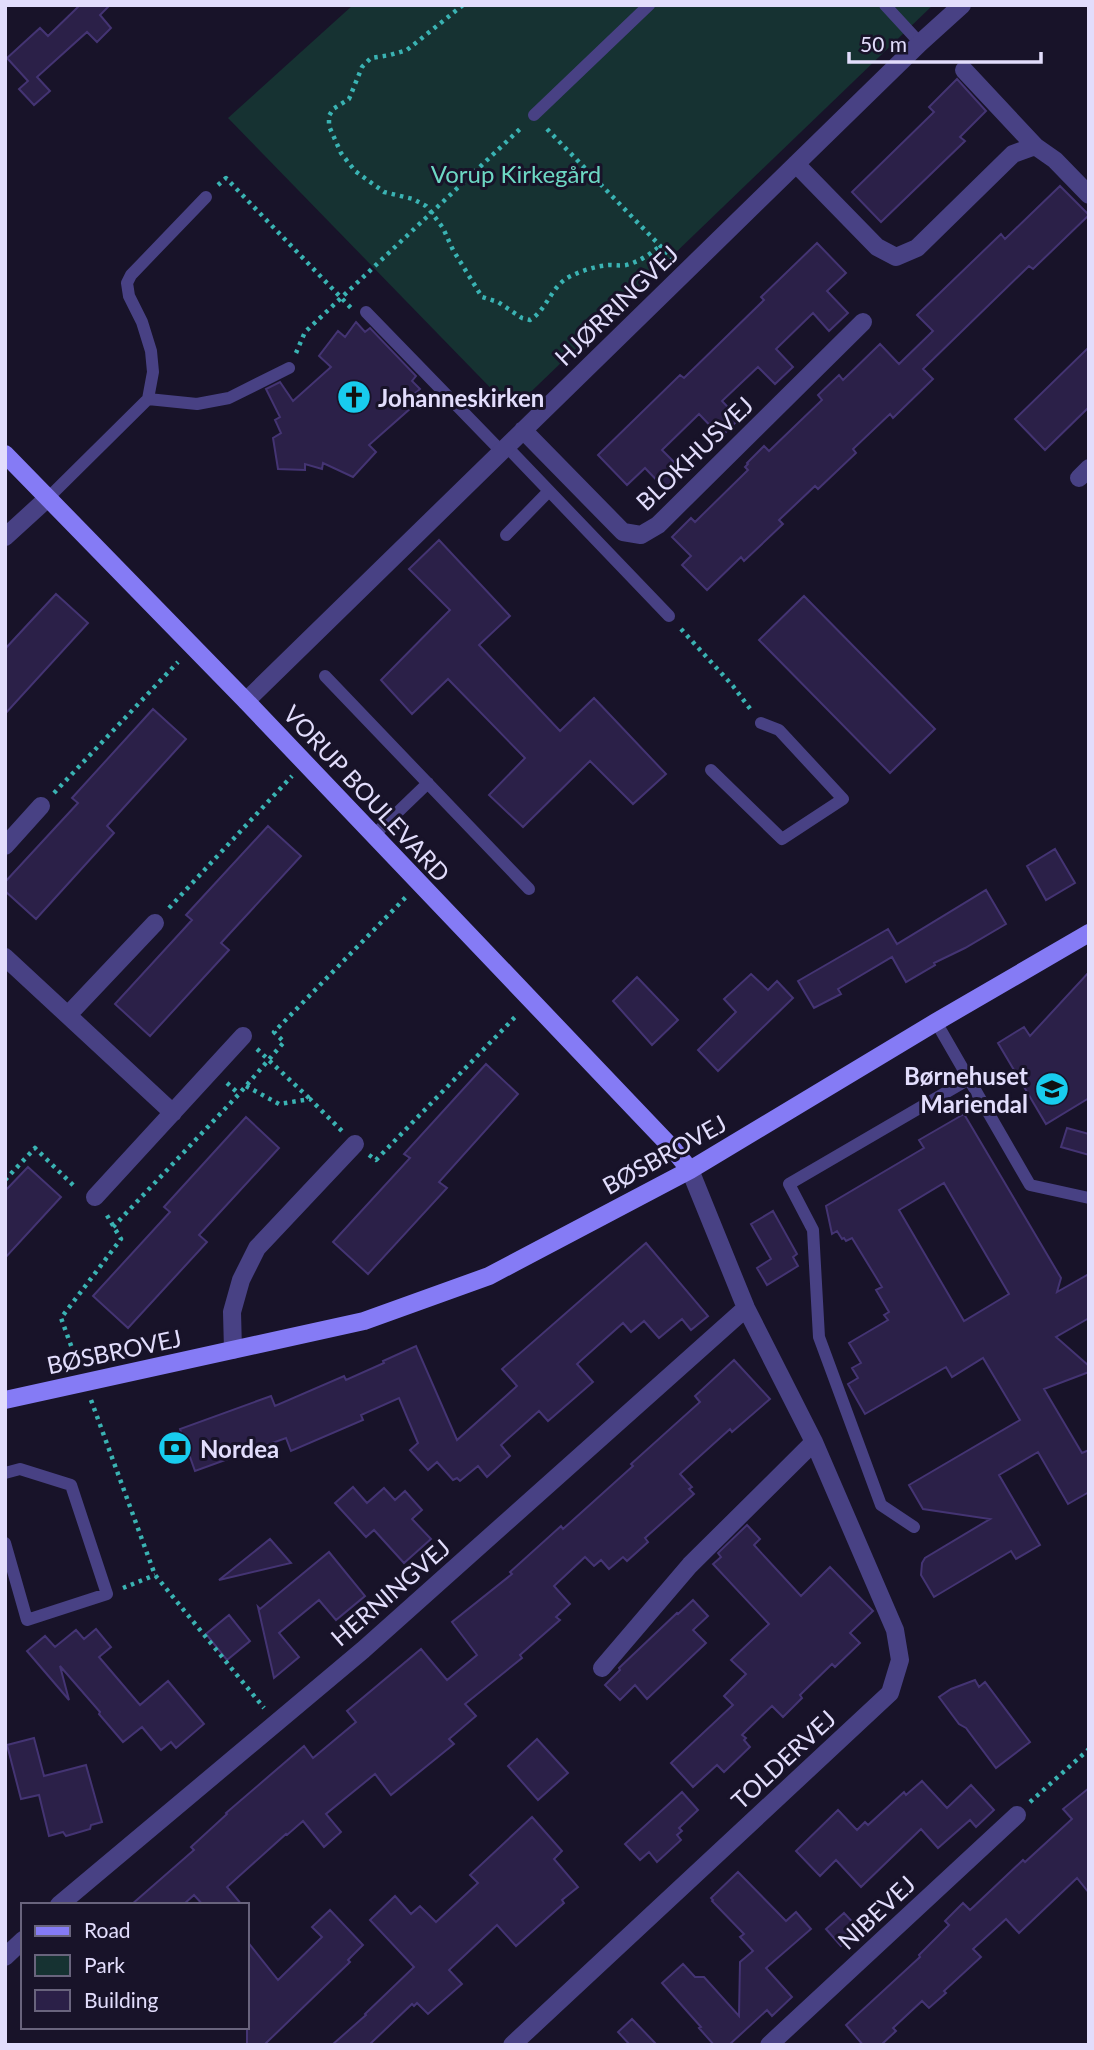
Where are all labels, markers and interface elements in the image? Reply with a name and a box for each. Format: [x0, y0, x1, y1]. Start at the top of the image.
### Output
scale bar [849, 21, 1042, 65]
text: 50 m [860, 31, 907, 56]
park label: Vorup Kirkegård [431, 159, 601, 188]
street label: HJØRRINGVEJ [548, 239, 684, 371]
church icon: Johanneskirken [335, 378, 373, 416]
place label: Johanneskirken [378, 383, 544, 412]
street label: BLOKHUSVEJ [630, 390, 758, 516]
street label: VORUP BOULEVARD [278, 699, 456, 887]
place label: Børnehuset Mariendal [904, 1061, 1028, 1118]
school or university icon: Børnehuset Mariendal [1033, 1070, 1071, 1108]
street label: BØSBROVEJ [597, 1108, 731, 1200]
street label: BØSBROVEJ [44, 1323, 184, 1379]
bank icon: Nordea [156, 1429, 194, 1467]
place label: Nordea [200, 1434, 279, 1463]
street label: HERNINGVEJ [325, 1532, 455, 1652]
street label: TOLDERVEJ [725, 1703, 841, 1815]
street label: NIBEVEJ [831, 1869, 921, 1955]
legend [21, 1903, 248, 2029]
text: Road [84, 1917, 131, 1942]
text: Park [84, 1952, 125, 1977]
text: Building [84, 1987, 159, 2012]

